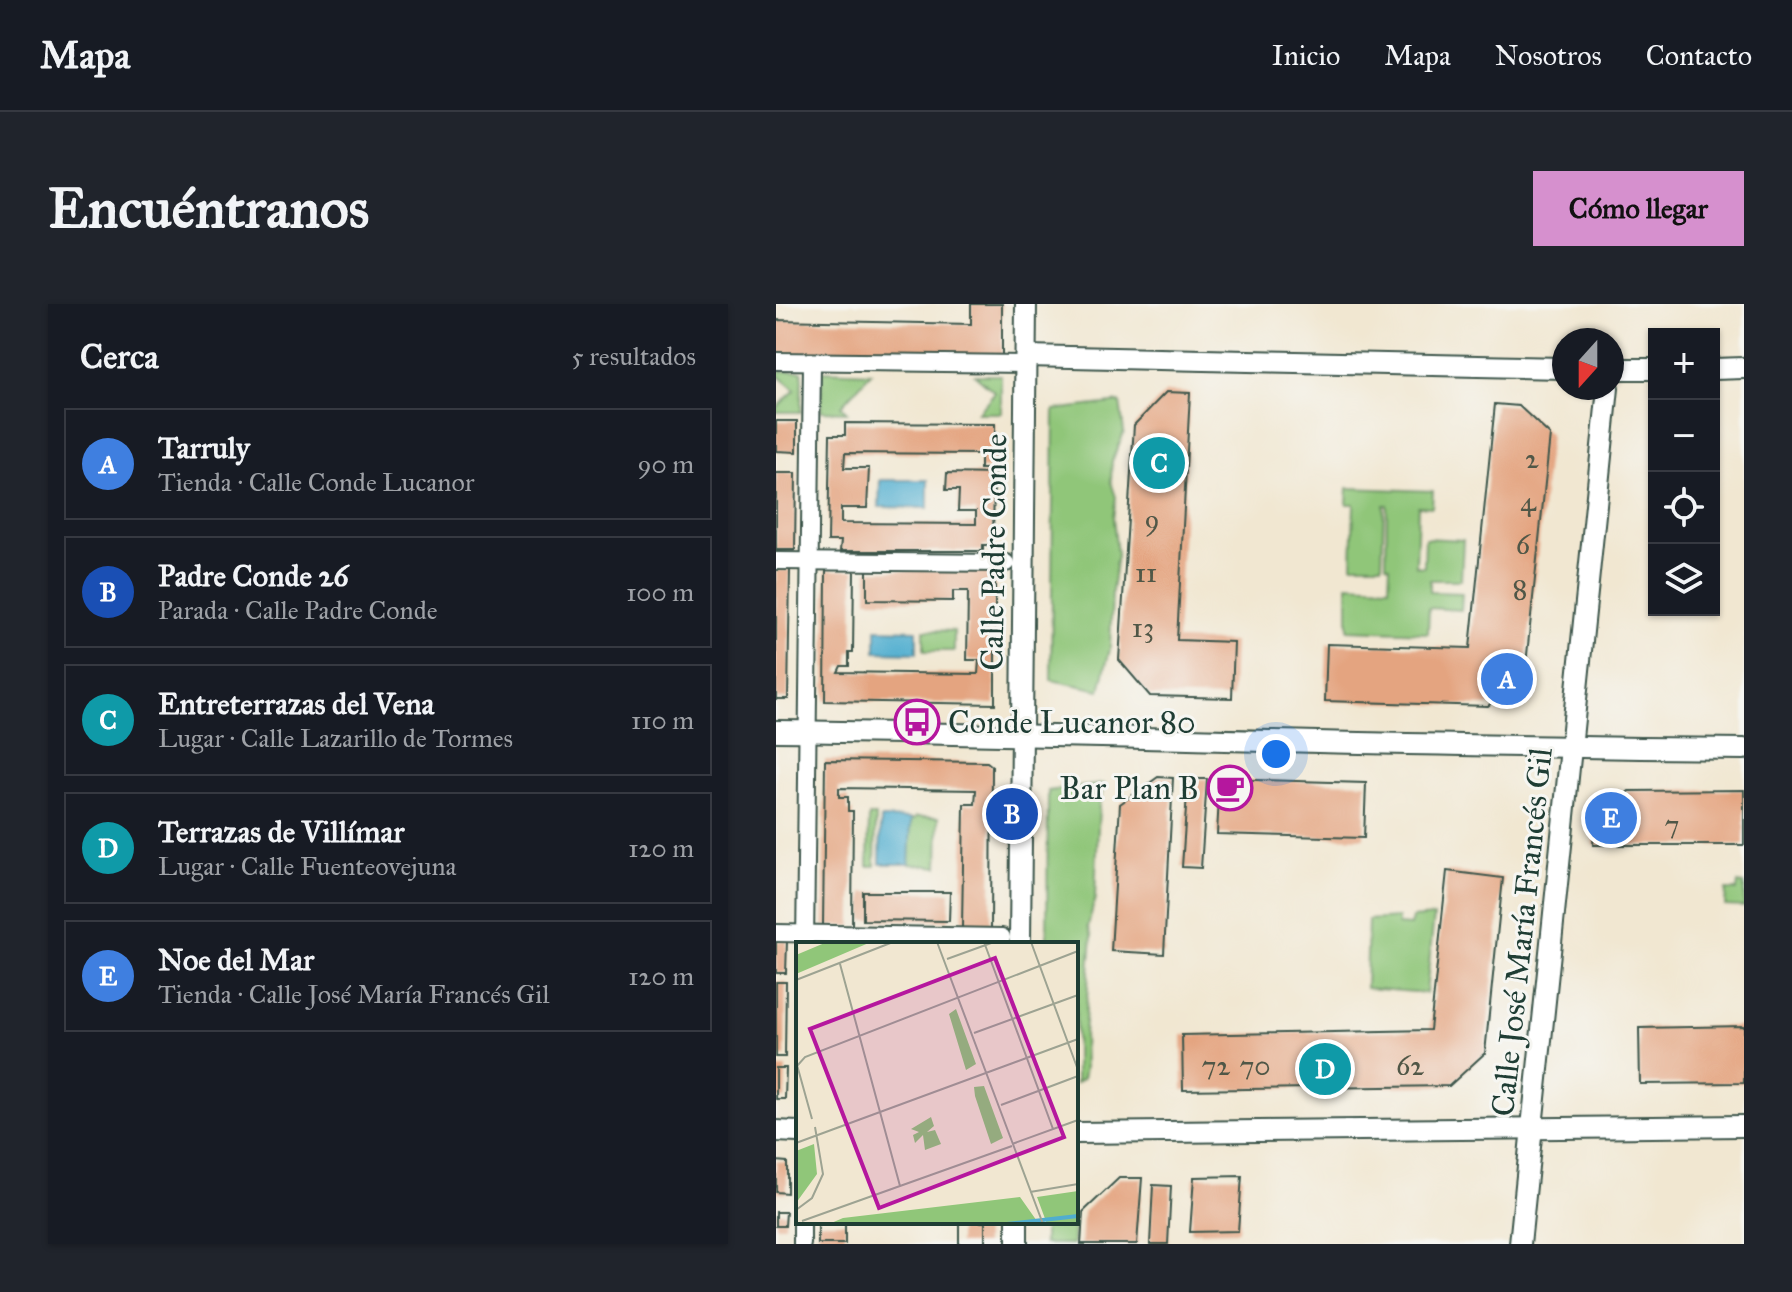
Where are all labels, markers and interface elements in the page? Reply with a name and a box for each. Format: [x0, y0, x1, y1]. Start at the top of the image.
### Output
text: Mapa [40, 32, 130, 78]
text: Inicio [1272, 38, 1340, 73]
text: Mapa [1384, 38, 1451, 73]
text: Nosotros [1495, 38, 1602, 73]
text: Contacto [1646, 38, 1752, 73]
button: Cómo llegar [1533, 171, 1744, 246]
text: Encuéntranos [48, 174, 369, 242]
north arrow [1552, 328, 1624, 400]
map controls [1648, 328, 1720, 616]
button: + [1648, 328, 1720, 400]
text: Cerca [80, 336, 159, 377]
text: 5 resultados [572, 340, 696, 372]
button: − [1648, 400, 1720, 472]
text: Tarruly [158, 430, 250, 466]
street label: Calle Padre Conde [972, 433, 1016, 671]
pin: C [1133, 433, 1185, 493]
house number: 2 [1525, 441, 1539, 476]
text: A [99, 448, 117, 480]
text: 90 m [637, 448, 694, 480]
text: Tienda · Calle Conde Lucanor [158, 466, 474, 498]
button: locate [1648, 472, 1720, 544]
house number: 4 [1520, 484, 1537, 519]
house number: 9 [1144, 502, 1160, 537]
house number: 6 [1516, 527, 1532, 562]
button: layers [1648, 544, 1720, 616]
house number: 11 [1135, 555, 1157, 590]
text: Padre Conde 26 [158, 558, 349, 594]
house number: 8 [1513, 572, 1527, 607]
text: B [99, 576, 117, 608]
text: 100 m [626, 576, 694, 608]
text: Parada · Calle Padre Conde [158, 594, 438, 626]
house number: 13 [1132, 610, 1154, 645]
pin: A [1481, 649, 1533, 709]
text: Entreterrazas del Vena [158, 686, 434, 722]
bus stop icon: Conde Lucanor 80 [893, 698, 941, 746]
place label: Conde Lucanor 80 [948, 703, 1196, 742]
text: C [99, 704, 117, 736]
text: 110 m [631, 704, 694, 736]
text: Lugar · Calle Lazarillo de Tormes [158, 722, 513, 754]
your location [1256, 734, 1296, 774]
street label: Calle José María Francés Gil [1483, 746, 1561, 1118]
cafe icon: Bar Plan B [1206, 764, 1254, 812]
place label: Bar Plan B [1060, 769, 1199, 808]
pin: B [986, 784, 1038, 844]
pin: E [1585, 788, 1637, 848]
house number: 7 [1665, 807, 1679, 842]
text: Terrazas de Villímar [158, 814, 404, 850]
text: D [98, 832, 118, 864]
text: 120 m [628, 832, 694, 864]
text: Lugar · Calle Fuenteovejuna [158, 850, 457, 882]
text: Noe del Mar [158, 942, 314, 978]
inset map [796, 942, 1078, 1224]
text: E [99, 960, 117, 992]
text: 120 m [628, 960, 694, 992]
text: Tienda · Calle José María Francés Gil [158, 978, 549, 1010]
pin: D [1299, 1039, 1351, 1099]
house number: 72 [1202, 1048, 1231, 1083]
house number: 70 [1239, 1048, 1271, 1083]
house number: 62 [1396, 1048, 1424, 1083]

